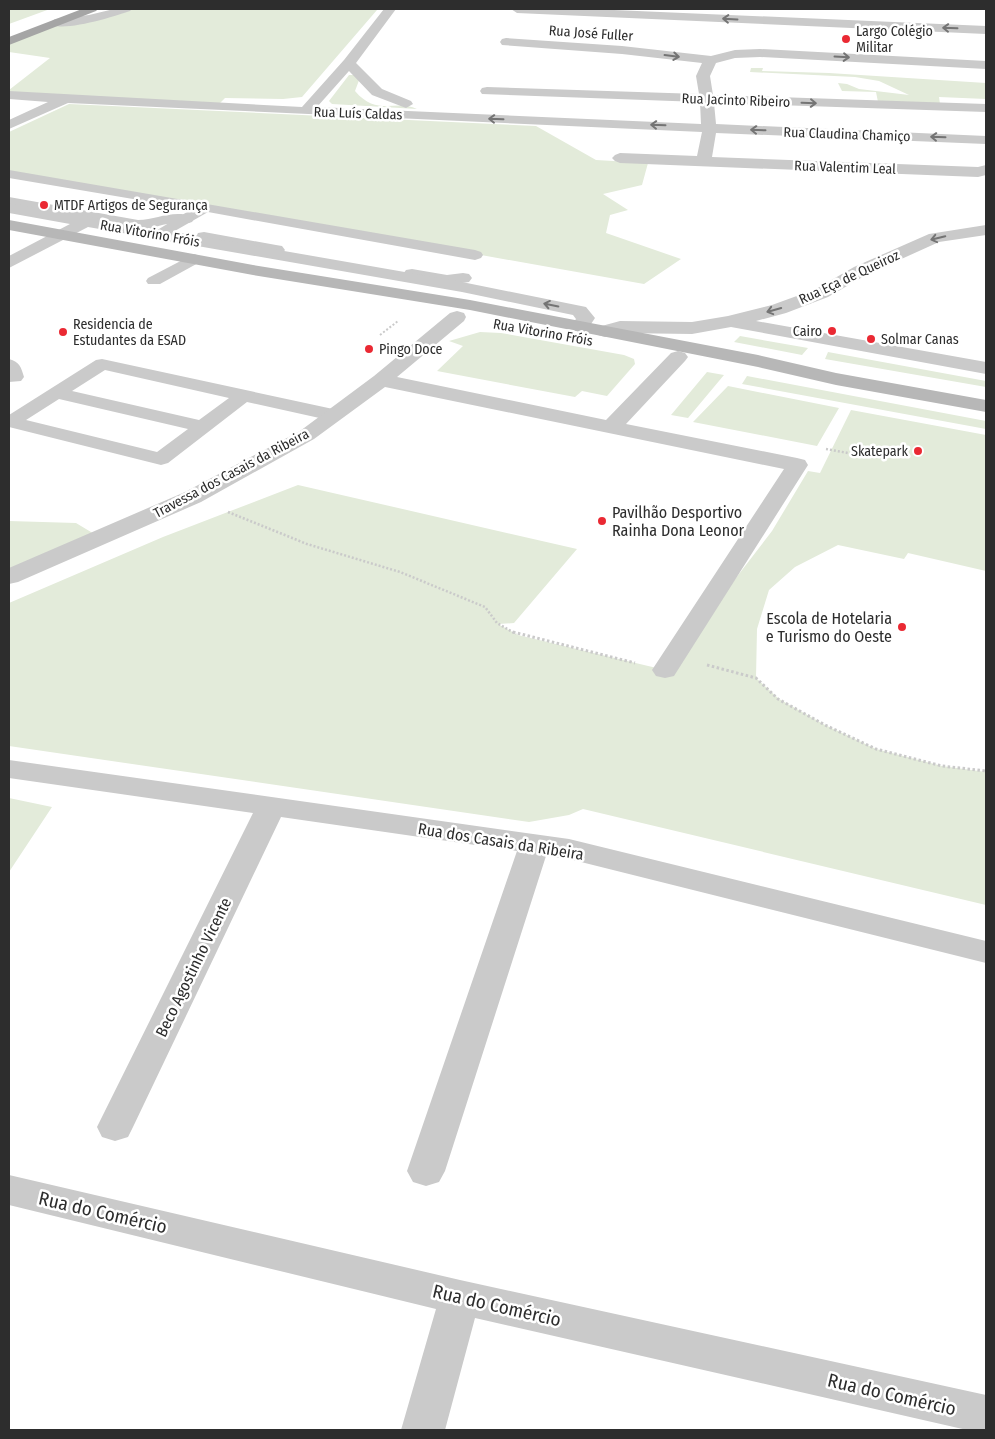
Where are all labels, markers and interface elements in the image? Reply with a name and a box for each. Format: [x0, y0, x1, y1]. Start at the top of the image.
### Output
one-way arrow [722, 14, 738, 23]
street label: Rua José Fuller [548, 22, 634, 45]
place label: Largo Colégio Militar [856, 23, 933, 56]
one-way arrow [942, 24, 958, 33]
marker: Largo Colégio Militar [840, 33, 852, 45]
one-way arrow [664, 51, 680, 61]
one-way arrow [834, 53, 850, 62]
street label: Rua Jacinto Ribeiro [681, 90, 791, 111]
one-way arrow [800, 98, 816, 107]
street label: Rua Luís Caldas [313, 103, 403, 124]
one-way arrow [488, 114, 504, 123]
one-way arrow [650, 121, 666, 130]
street label: Rua Claudina Chamiço [783, 124, 911, 145]
one-way arrow [750, 125, 766, 134]
one-way arrow [930, 133, 946, 142]
street label: Rua Valentim Leal [794, 157, 896, 178]
place label: MTDF Artigos de Segurança [54, 197, 208, 214]
marker: MTDF Artigos de Segurança [38, 199, 50, 211]
street label: Rua Vitorino Fróis [99, 216, 201, 251]
one-way arrow [931, 234, 947, 244]
street label: Rua Eça de Queiroz [796, 247, 903, 308]
one-way arrow [543, 300, 559, 309]
one-way arrow [766, 306, 782, 315]
street label: Rua Vitorino Fróis [492, 315, 594, 350]
place label: Residencia de Estudantes da ESAD [73, 316, 186, 349]
place label: Cairo [793, 323, 822, 340]
marker: Cairo [826, 325, 838, 337]
marker: Residencia de Estudantes da ESAD [57, 326, 69, 338]
place label: Solmar Canas [881, 331, 959, 348]
marker: Solmar Canas [865, 333, 877, 345]
place label: Pingo Doce [379, 341, 442, 358]
marker: Pingo Doce [363, 343, 375, 355]
street label: Travessa dos Casais da Ribeira [151, 425, 312, 522]
place label: Skatepark [851, 443, 908, 460]
marker: Skatepark [912, 445, 924, 457]
place label: Pavilhão Desportivo Rainha Dona Leonor [612, 503, 745, 540]
marker: Pavilhão Desportivo Rainha Dona Leonor [596, 515, 608, 527]
place label: Escola de Hotelaria e Turismo do Oeste [766, 609, 892, 646]
marker: Escola de Hotelaria e Turismo do Oeste [896, 621, 908, 633]
street label: Rua dos Casais da Ribeira [417, 819, 585, 864]
street label: Beco Agostinho Vicente [151, 894, 235, 1040]
street label: Rua do Comércio [36, 1187, 169, 1238]
street label: Rua do Comércio [430, 1280, 563, 1331]
street label: Rua do Comércio [825, 1369, 958, 1420]

